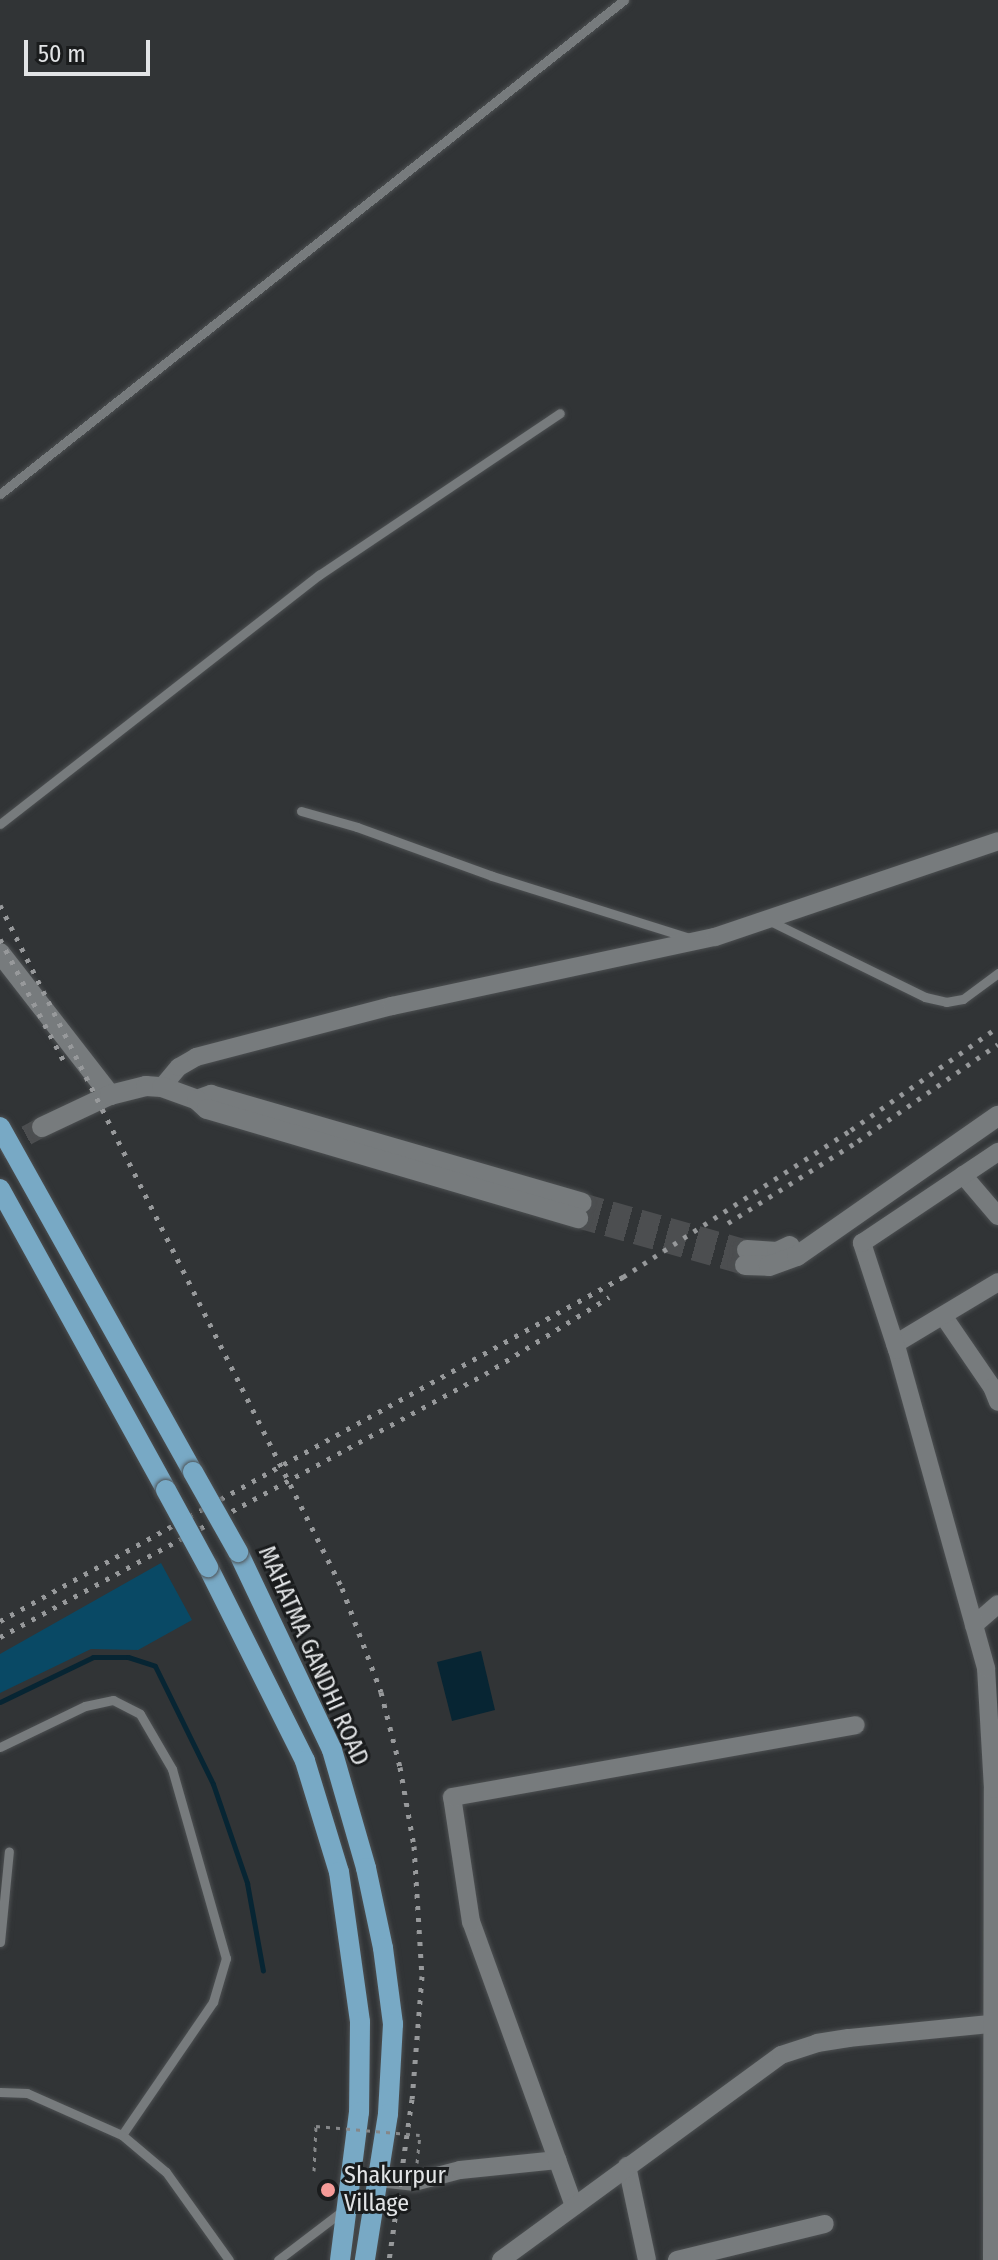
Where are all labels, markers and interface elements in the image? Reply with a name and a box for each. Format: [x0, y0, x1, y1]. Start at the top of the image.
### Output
scale bar [28, 24, 154, 74]
text: 50 m [38, 40, 86, 68]
street label: MAHATMA GANDHI ROAD [252, 1542, 374, 1770]
place label: Shakurpur Village [344, 2162, 446, 2218]
marker: Shakurpur Village [319, 2181, 337, 2199]

